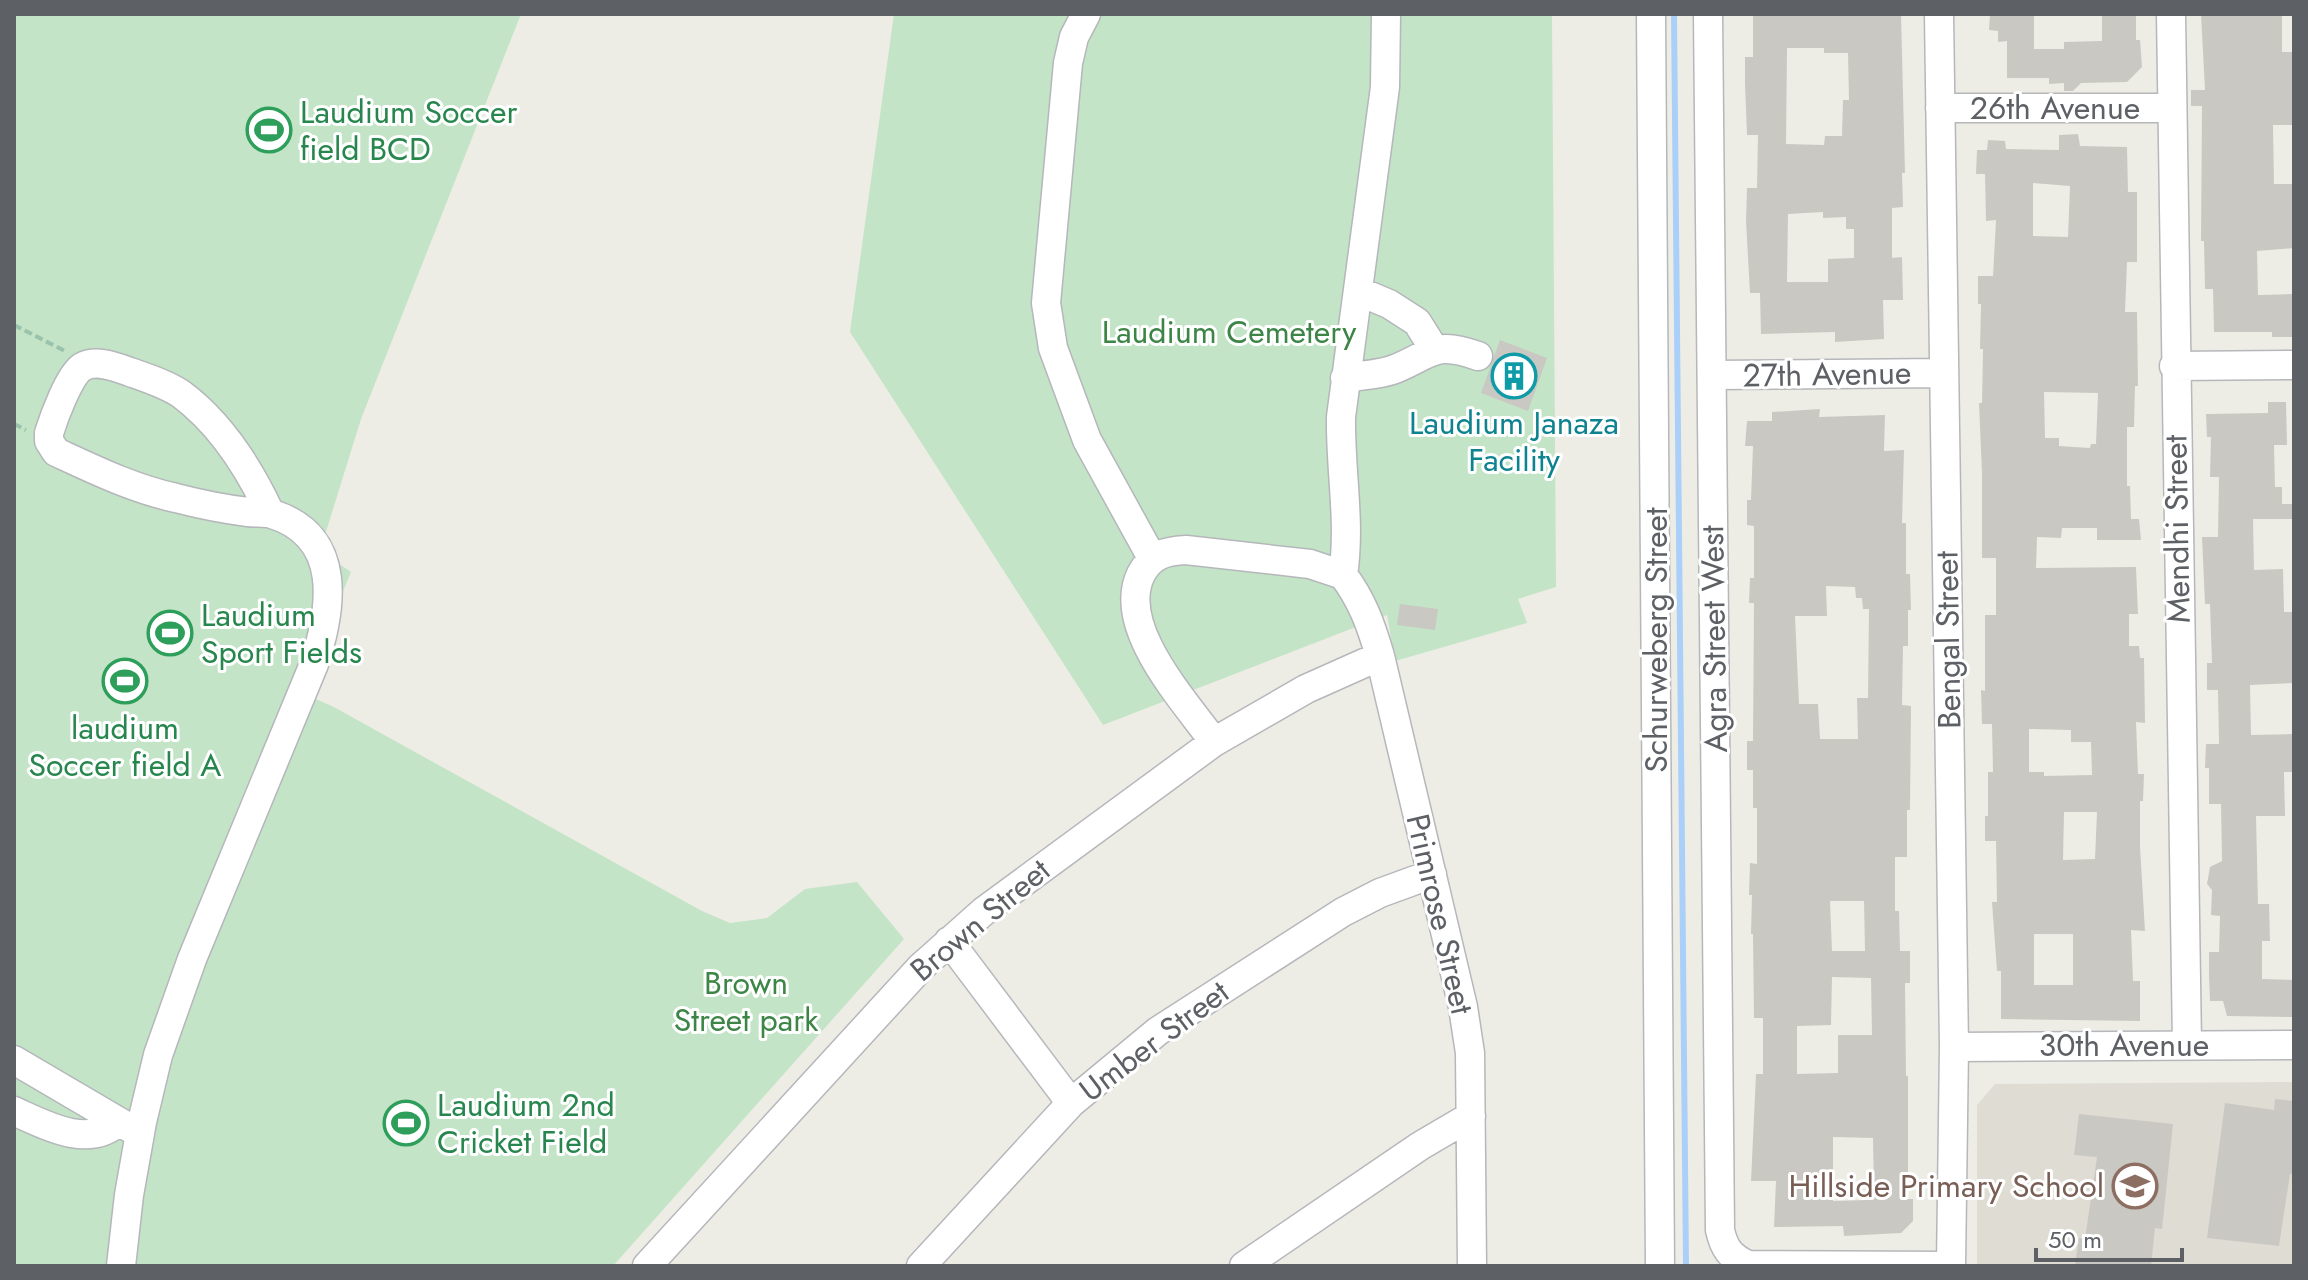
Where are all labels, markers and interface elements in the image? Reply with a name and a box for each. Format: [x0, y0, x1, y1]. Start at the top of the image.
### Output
street label: 26th Avenue [1970, 85, 2140, 131]
place label: Laudium Soccer field BCD [300, 89, 518, 172]
sports icon: Laudium Soccer field BCD [245, 106, 293, 154]
park label: Laudium Cemetery [1102, 309, 1357, 355]
street label: 27th Avenue [1742, 350, 1912, 398]
building icon: Laudium Janaza Facility [1490, 352, 1538, 400]
place label: Laudium Janaza Facility [1409, 400, 1619, 483]
street label: Mendhi Street [2152, 434, 2202, 624]
street label: Schurweberg Street [1633, 507, 1679, 773]
street label: Agra Street West [1689, 525, 1739, 753]
street label: Bengal Street [1923, 550, 1973, 729]
place label: Laudium Sport Fields [201, 592, 362, 675]
sports icon: Laudium Sport Fields [146, 609, 194, 657]
sports icon: laudium Soccer field A [101, 657, 149, 705]
place label: laudium Soccer field A [29, 705, 221, 788]
street label: Primrose Street [1395, 809, 1485, 1019]
street label: Brown Street [900, 848, 1060, 992]
park label: Brown Street park [674, 960, 819, 1043]
street label: Umber Street [1070, 969, 1239, 1113]
street label: 30th Avenue [2039, 1022, 2209, 1068]
place label: Laudium 2nd Cricket Field [437, 1082, 615, 1165]
sports icon: Laudium 2nd Cricket Field [382, 1099, 430, 1147]
school or university icon: Hillside Primary School [2111, 1162, 2159, 1210]
place label: Hillside Primary School [1788, 1163, 2104, 1209]
scale bar [2036, 1212, 2182, 1262]
text: 50 m [2048, 1222, 2102, 1257]

